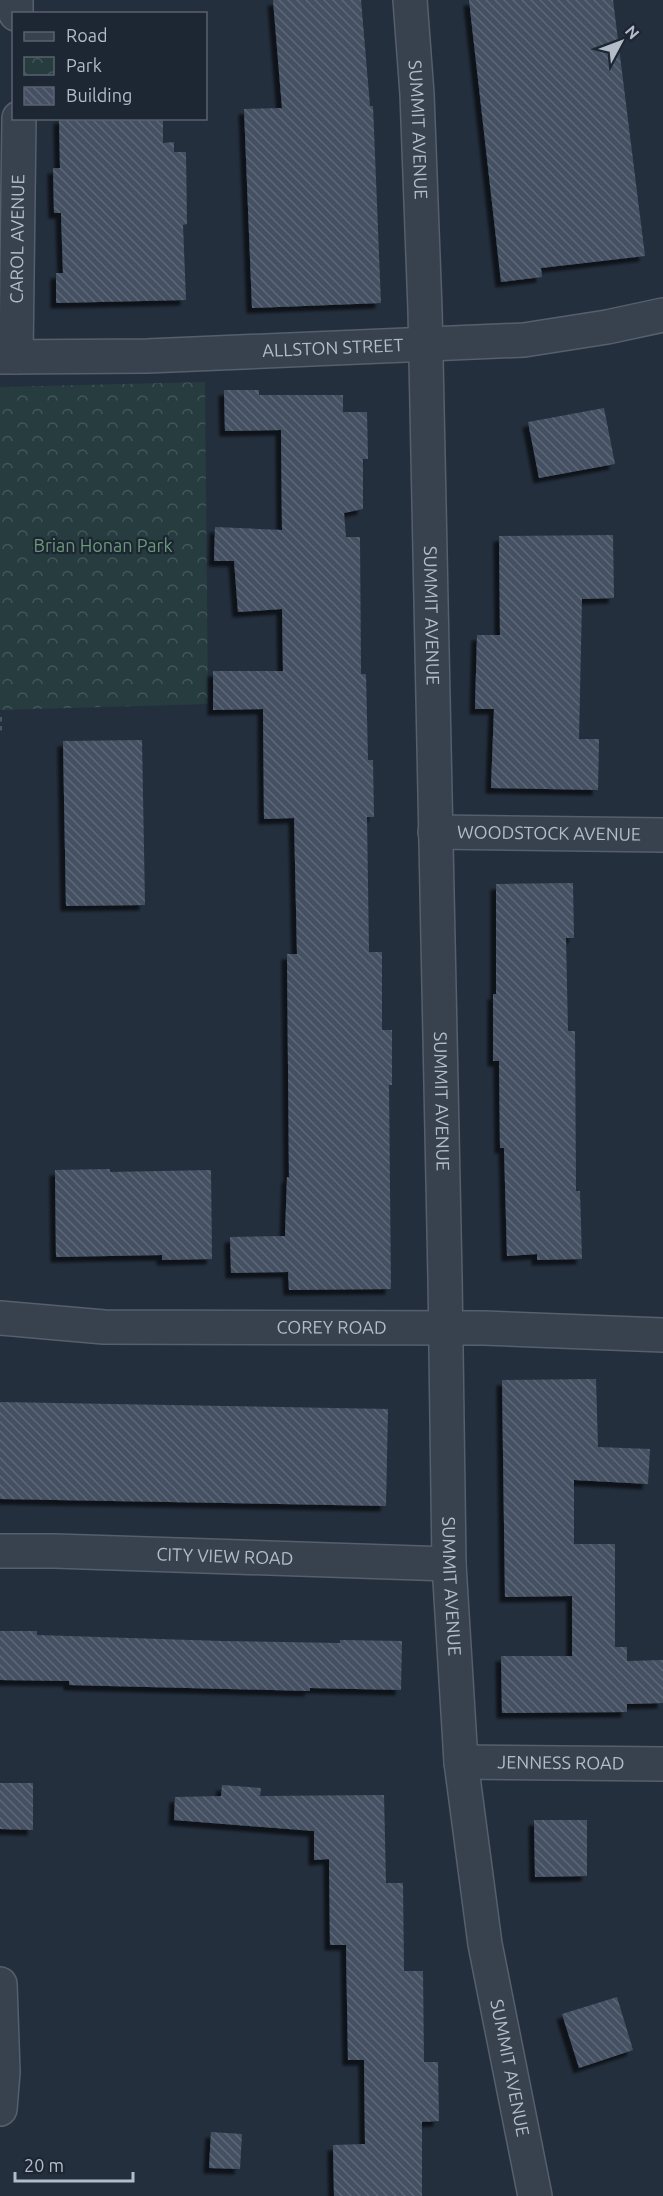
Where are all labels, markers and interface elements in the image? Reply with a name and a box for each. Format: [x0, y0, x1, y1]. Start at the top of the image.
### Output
legend [12, 12, 207, 120]
north arrow [591, 12, 651, 72]
text: N [622, 22, 643, 43]
text: Road [66, 25, 108, 45]
text: Park [66, 55, 102, 75]
street label: SUMMIT AVENUE [406, 59, 432, 200]
text: Building [66, 85, 132, 105]
street label: CAROL AVENUE [6, 174, 27, 304]
street label: ALLSTON STREET [262, 334, 404, 360]
park label: Brian Honan Park [33, 535, 173, 555]
street label: SUMMIT AVENUE [421, 546, 444, 685]
street label: WOODSTOCK AVENUE [457, 821, 641, 844]
street label: SUMMIT AVENUE [431, 1032, 454, 1171]
street label: COREY ROAD [277, 1316, 387, 1337]
street label: SUMMIT AVENUE [439, 1517, 466, 1656]
street label: CITY VIEW ROAD [156, 1543, 294, 1568]
street label: JENNESS ROAD [497, 1751, 625, 1773]
street label: SUMMIT AVENUE [487, 1998, 534, 2138]
scale bar [15, 2145, 134, 2183]
text: 20 m [24, 2155, 64, 2175]

